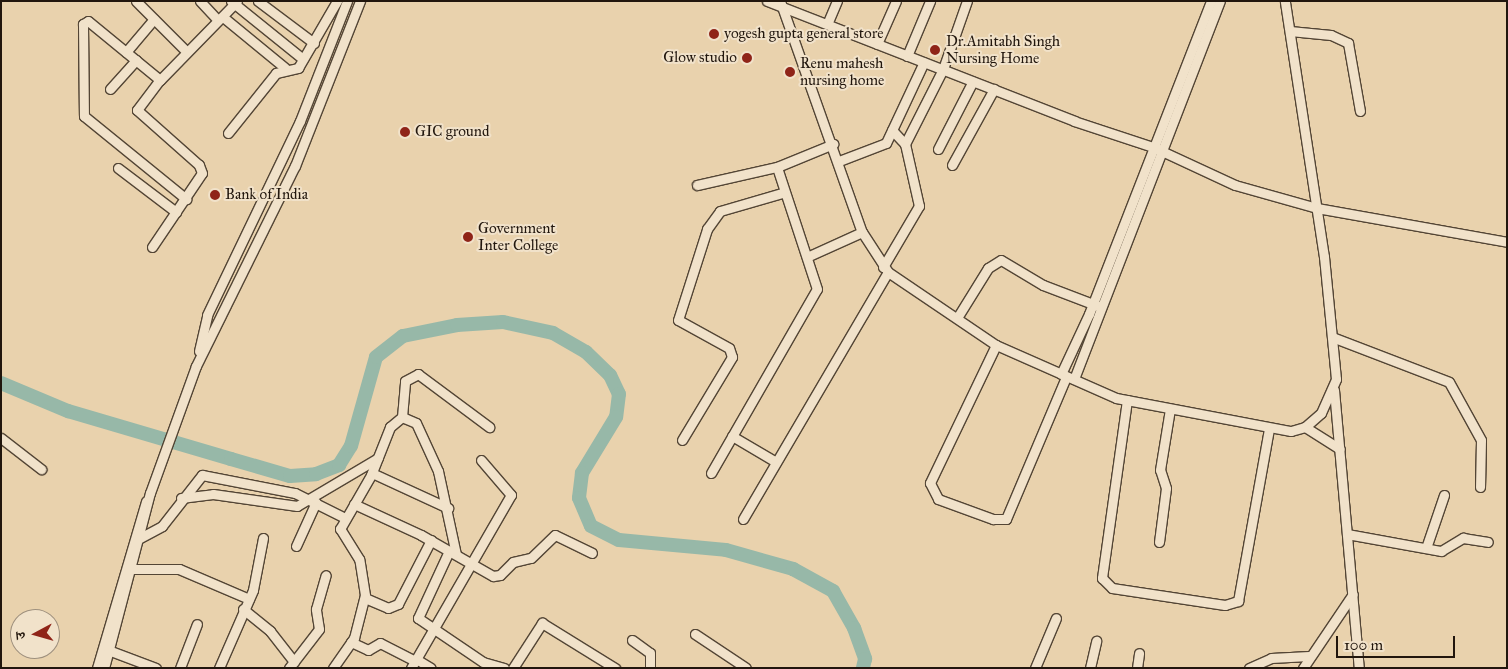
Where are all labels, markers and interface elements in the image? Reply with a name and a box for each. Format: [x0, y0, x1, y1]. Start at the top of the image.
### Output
place label: yogesh gupta general store [724, 25, 883, 43]
marker: yogesh gupta general store [708, 28, 720, 40]
place label: Dr.Amitabh Singh Nursing Home [946, 32, 1060, 67]
marker: Dr.Amitabh Singh Nursing Home [928, 43, 942, 57]
place label: Glow studio [663, 49, 737, 67]
marker: Glow studio [741, 52, 753, 64]
place label: Renu mahesh nursing home [800, 54, 884, 89]
marker: Renu mahesh nursing home [784, 66, 796, 78]
place label: GIC ground [415, 123, 490, 141]
marker: GIC ground [399, 126, 411, 138]
place label: Bank of India [225, 186, 308, 204]
marker: Bank of India [209, 189, 221, 201]
place label: Government Inter College [478, 219, 558, 254]
marker: Government Inter College [462, 231, 474, 243]
north arrow [10, 609, 60, 659]
scale bar [1338, 626, 1457, 658]
text: उ [12, 631, 29, 640]
text: 100 m [1344, 636, 1383, 654]

